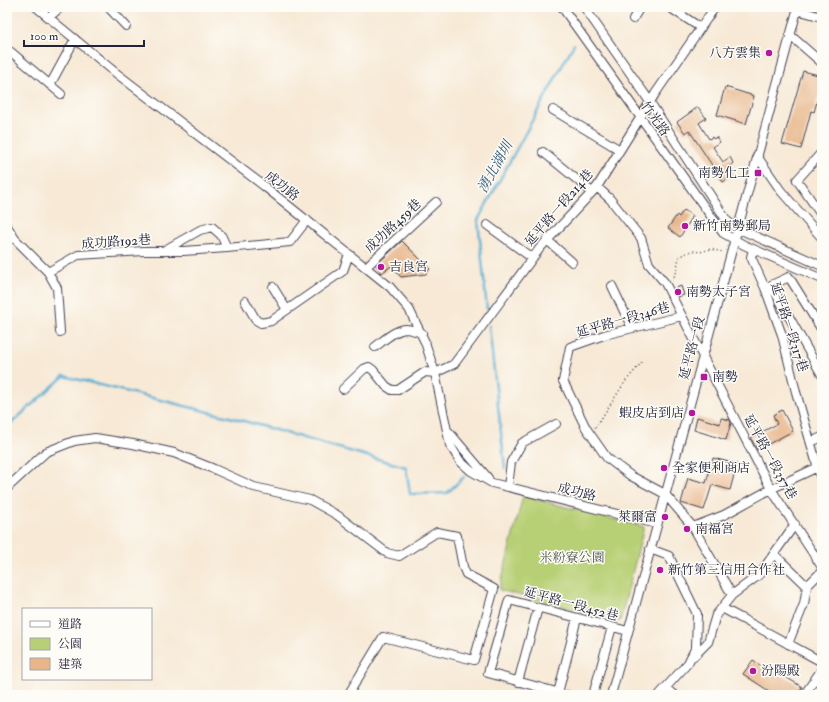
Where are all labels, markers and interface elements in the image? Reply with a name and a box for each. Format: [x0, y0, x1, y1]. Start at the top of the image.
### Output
scale bar [24, 22, 144, 48]
text: 100 m [30, 29, 59, 44]
place label: 八方雲集 [709, 45, 761, 61]
marker: 八方雲集 [764, 48, 774, 58]
street label: 竹光路 [637, 99, 673, 139]
water label: 湧北湖圳 [474, 137, 517, 196]
place label: 南勢化工 [698, 165, 750, 181]
street label: 延平路一段214巷 [521, 166, 597, 250]
street label: 成功路 [262, 168, 302, 204]
marker: 南勢化工 [753, 168, 763, 178]
street label: 成功路459巷 [361, 196, 425, 256]
place label: 新竹南勢郵局 [693, 218, 771, 234]
marker: 新竹南勢郵局 [680, 221, 690, 231]
street label: 成功路192巷 [81, 232, 151, 252]
place label: 吉良宮 [389, 259, 428, 275]
marker: 吉良宮 [376, 262, 386, 272]
street label: 延平路一段317巷 [767, 280, 811, 374]
place label: 南勢太子宮 [686, 284, 751, 300]
marker: 南勢太子宮 [673, 287, 683, 297]
street label: 延平路一段346巷 [574, 299, 672, 341]
street label: 延平路一段 [676, 315, 708, 381]
place label: 南勢 [712, 369, 738, 385]
marker: 南勢 [699, 372, 709, 382]
place label: 蝦皮店到店 [619, 405, 684, 421]
marker: 蝦皮店到店 [687, 408, 697, 418]
street label: 延平路一段357巷 [740, 412, 800, 502]
place label: 全家便利商店 [672, 460, 750, 476]
marker: 全家便利商店 [659, 463, 669, 473]
street label: 成功路 [556, 480, 598, 504]
place label: 萊爾富 [618, 509, 657, 525]
marker: 萊爾富 [660, 512, 670, 522]
place label: 南福宮 [695, 521, 734, 537]
marker: 南福宮 [682, 524, 692, 534]
park label: 米粉寮公園 [539, 550, 605, 566]
place label: 新竹第三信用合作社 [668, 562, 785, 578]
marker: 新竹第三信用合作社 [655, 565, 665, 575]
street label: 延平路一段452巷 [522, 584, 620, 624]
legend [22, 608, 152, 680]
text: 道路 [58, 617, 82, 632]
text: 公園 [58, 637, 82, 652]
text: 建築 [58, 657, 82, 672]
place label: 汾陽殿 [761, 663, 800, 679]
marker: 汾陽殿 [748, 666, 758, 676]

